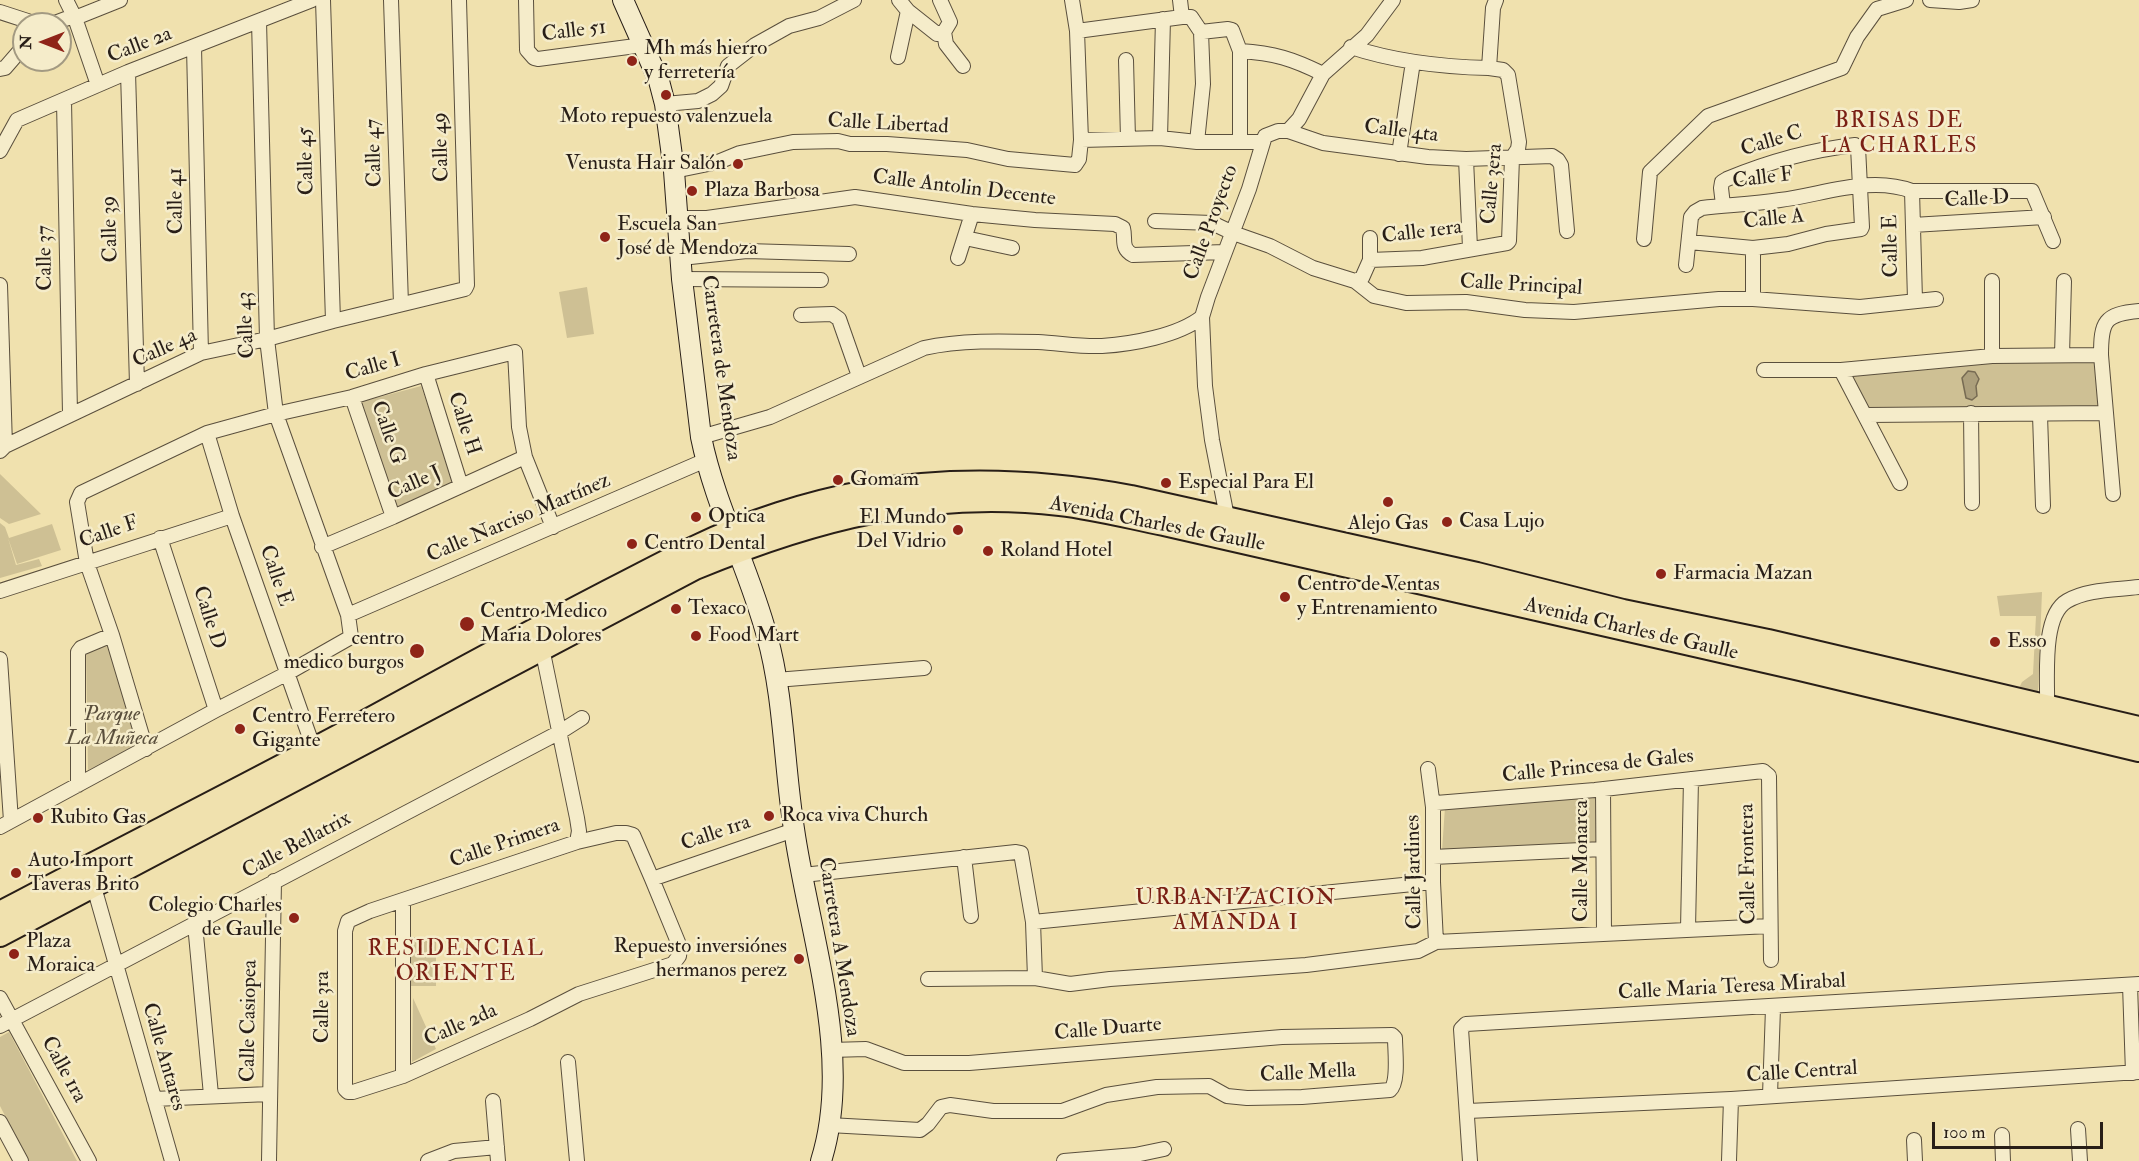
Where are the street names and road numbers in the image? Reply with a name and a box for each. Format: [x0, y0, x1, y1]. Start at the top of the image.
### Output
street label: Calle 51 [540, 16, 608, 48]
street label: Calle 2a [104, 22, 176, 70]
street label: Calle Libertad [827, 109, 949, 141]
street label: Calle 49 [428, 112, 456, 182]
street label: Calle 4ta [1362, 115, 1440, 149]
street label: Calle 47 [361, 118, 389, 188]
street label: Calle C [1738, 121, 1806, 163]
street label: Calle 45 [293, 126, 321, 196]
street label: Calle 3era [1477, 143, 1509, 225]
street label: Calle Proyecto [1179, 162, 1245, 284]
street label: Calle F [1731, 163, 1795, 195]
street label: Calle Antolin Decente [871, 165, 1057, 213]
street label: Calle 41 [164, 167, 190, 235]
street label: Calle D [1944, 186, 2010, 214]
street label: Calle 39 [97, 195, 125, 263]
street label: Calle A [1742, 204, 1806, 236]
street label: Calle E [1879, 214, 1905, 278]
street label: Calle 1era [1380, 216, 1464, 250]
street label: Calle 37 [33, 225, 59, 291]
street label: Calle Principal [1459, 270, 1583, 302]
street label: Carretera de Mendoza [695, 274, 745, 462]
street label: Calle 43 [233, 291, 261, 359]
street label: Calle 4a [129, 324, 201, 374]
street label: Calle I [342, 348, 404, 388]
street label: Calle H [441, 389, 485, 459]
street label: Calle G [364, 398, 410, 468]
street label: Calle J [384, 461, 446, 507]
street label: Calle Narciso Martínez [423, 469, 615, 569]
street label: Avenida Charles de Gaulle [1047, 492, 1267, 558]
street label: Calle F [76, 511, 142, 555]
street label: Calle E [253, 542, 297, 610]
street label: Calle D [186, 583, 230, 653]
street label: Avenida Charles de Gaulle [1522, 593, 1740, 667]
street label: Calle Princesa de Gales [1501, 744, 1695, 790]
street label: Calle Monarca [1569, 800, 1595, 922]
street label: Calle Frontera [1735, 803, 1763, 925]
street label: Calle Bellatrix [238, 807, 356, 885]
street label: Calle 1ra [678, 810, 754, 858]
street label: Calle Primera [447, 813, 563, 875]
street label: Calle Jardines [1401, 814, 1429, 930]
street label: Carretera A Mendoza [811, 856, 865, 1038]
street label: Calle Casiopea [236, 960, 264, 1082]
street label: Calle Maria Teresa Mirabal [1617, 969, 1847, 1007]
street label: Calle 3ra [310, 971, 336, 1043]
street label: Calle 2da [421, 999, 501, 1053]
street label: Calle Antares [136, 1000, 190, 1114]
street label: Calle Duarte [1053, 1013, 1163, 1047]
street label: Calle 1ra [35, 1033, 91, 1107]
street label: Calle Central [1746, 1057, 1858, 1089]
street label: Calle Mella [1259, 1059, 1357, 1089]

